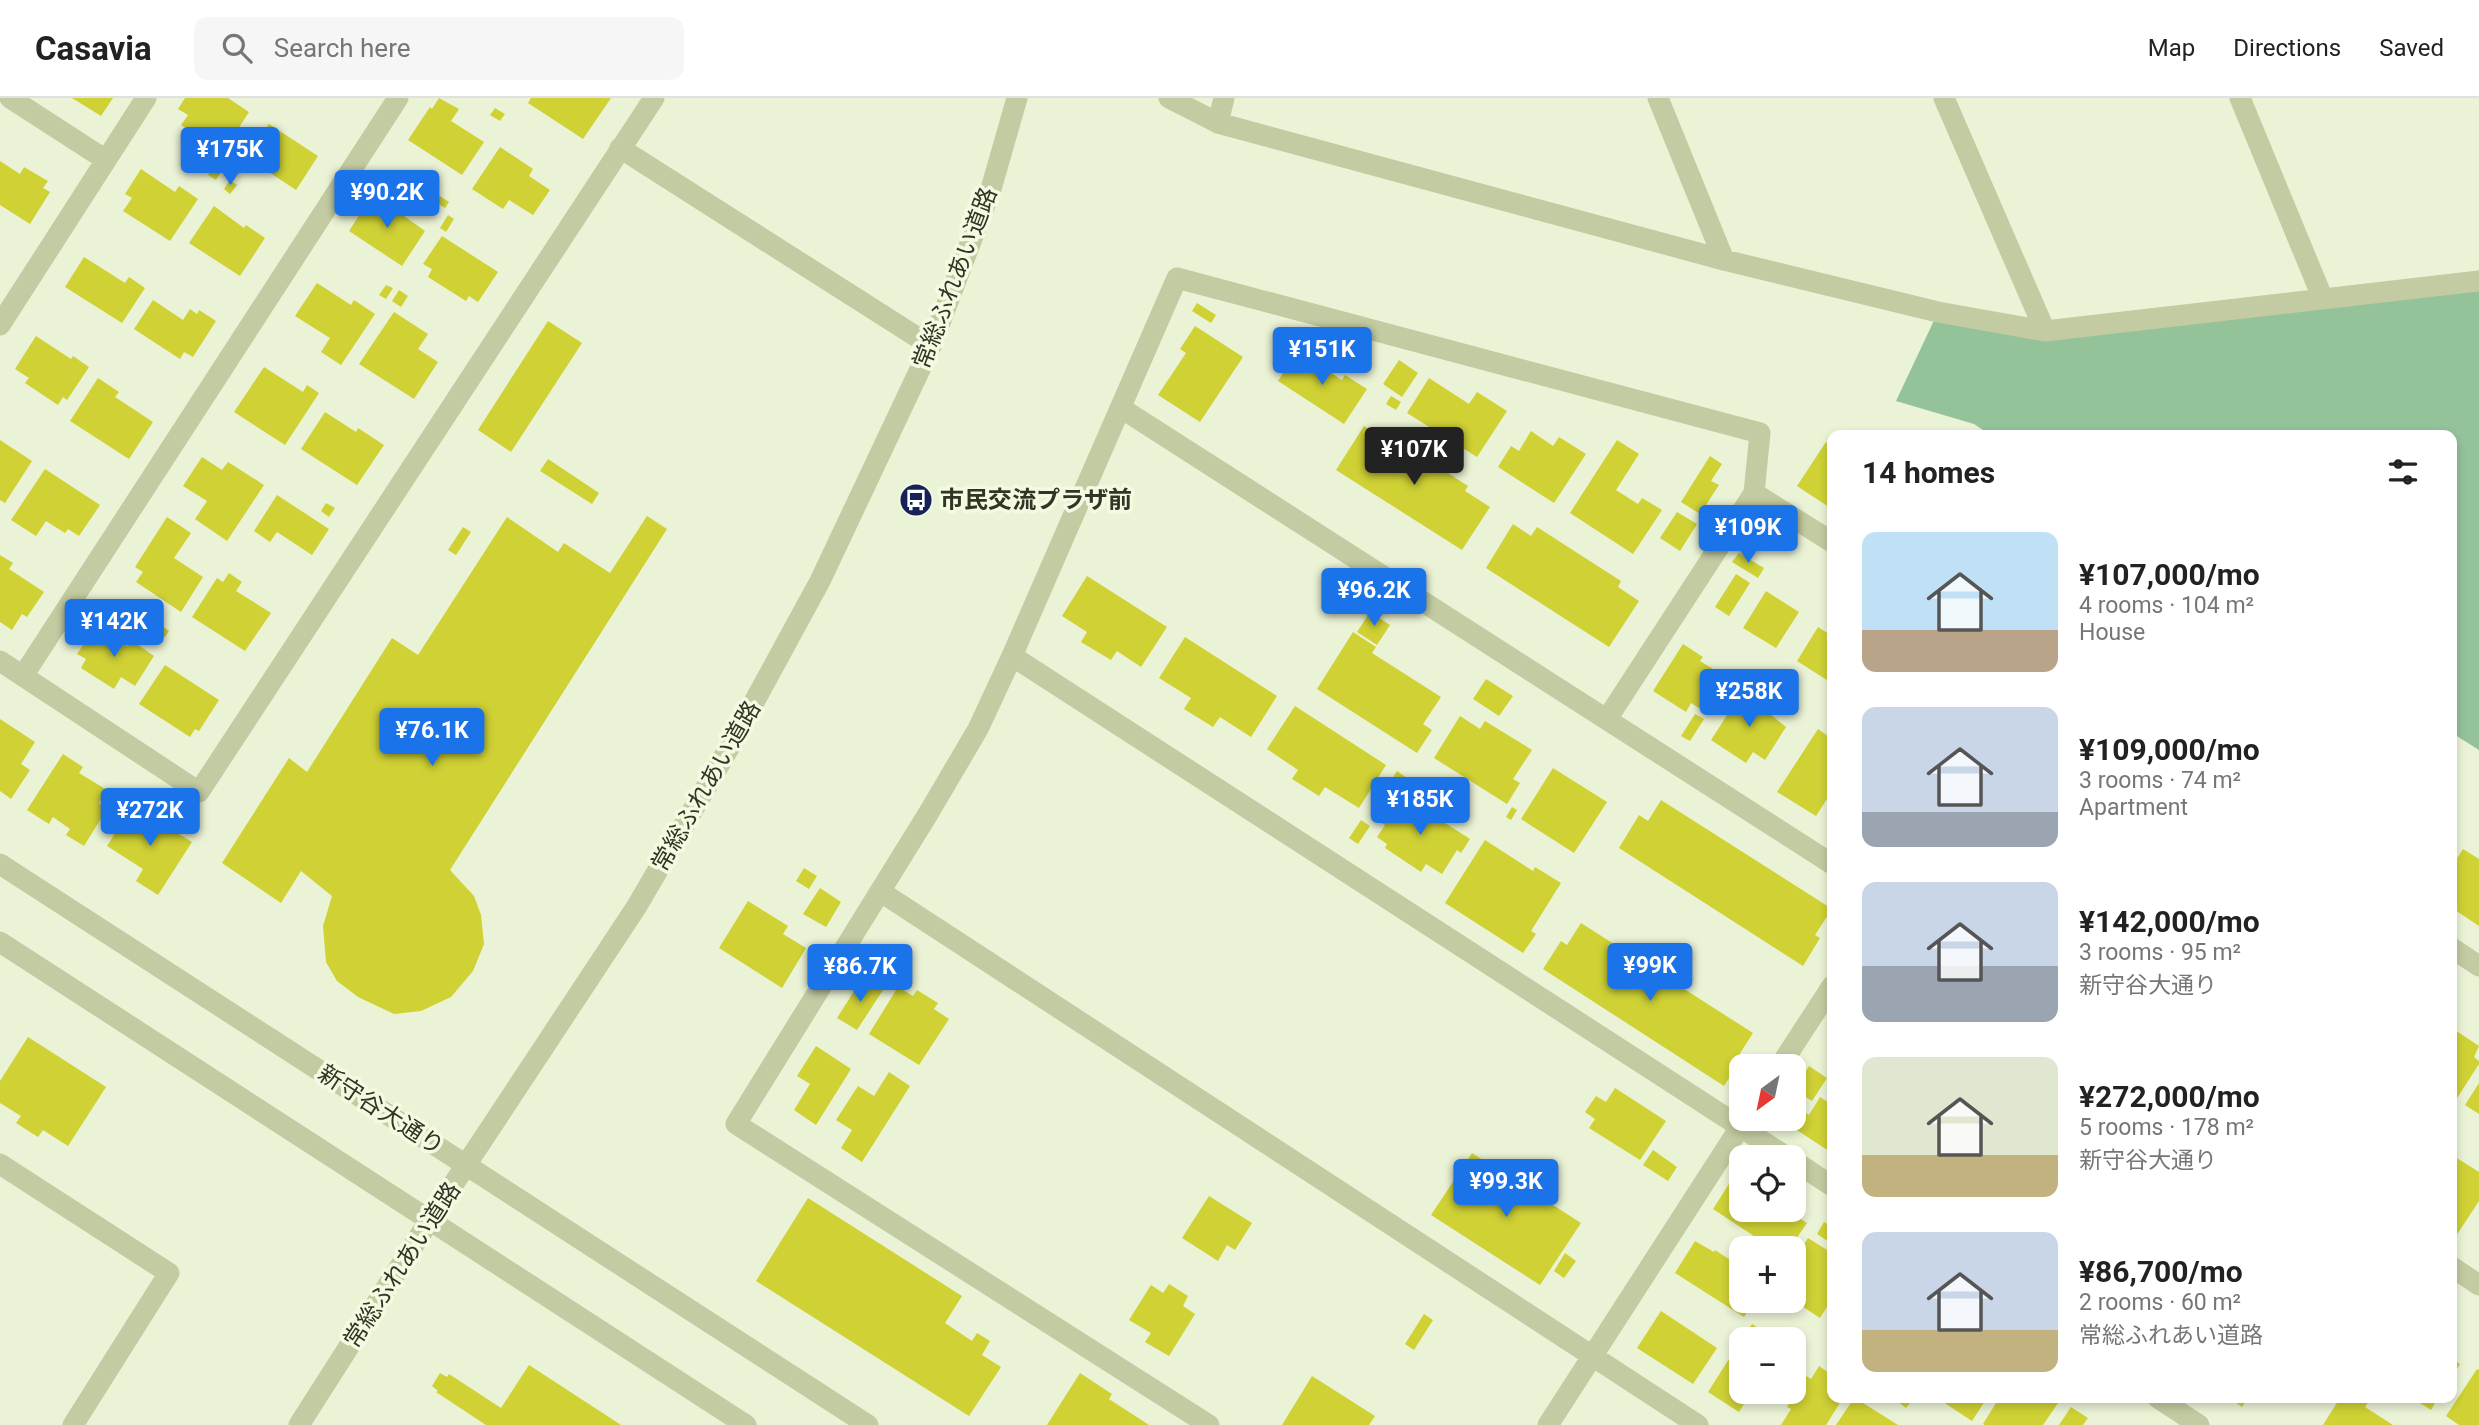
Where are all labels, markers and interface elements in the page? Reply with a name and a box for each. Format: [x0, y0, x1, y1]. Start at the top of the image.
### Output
search box [194, 17, 684, 80]
text: Casavia [35, 29, 152, 68]
icon: search [218, 29, 256, 67]
text: Search here [274, 33, 411, 63]
text: Map [2148, 34, 2195, 62]
text: Directions [2233, 34, 2341, 62]
text: Saved [2379, 34, 2444, 62]
pin: ¥175K [181, 127, 279, 187]
text: ¥175K [197, 136, 263, 163]
pin: ¥90.2K [330, 170, 444, 230]
text: ¥90.2K [350, 179, 424, 206]
street label: 常総ふれあい道路 [908, 183, 1002, 373]
pin: ¥151K [1273, 328, 1371, 387]
text: ¥151K [1289, 336, 1355, 363]
pin: ¥107K [1365, 428, 1463, 487]
text: ¥107K [1381, 436, 1447, 463]
icon: filters [2384, 453, 2422, 491]
text: 14 homes [1862, 455, 1995, 490]
bus stop icon: 市民交流プラザ前 [897, 481, 935, 519]
place label: 市民交流プラザ前 [940, 486, 1132, 514]
pin: ¥109K [1699, 505, 1797, 565]
text: ¥109K [1715, 514, 1781, 541]
text: ¥107,000/mo [2079, 557, 2260, 592]
icon: home [1918, 560, 2002, 644]
pin: ¥96.2K [1317, 568, 1431, 628]
text: ¥96.2K [1337, 577, 1411, 604]
text: 4 rooms · 104 m² [2079, 592, 2254, 619]
pin: ¥142K [65, 600, 163, 659]
text: ¥142K [81, 608, 147, 635]
text: House [2079, 619, 2145, 646]
pin: ¥258K [1700, 670, 1798, 729]
text: ¥258K [1716, 678, 1782, 705]
street label: 常総ふれあい道路 [646, 696, 766, 876]
pin: ¥76.1K [375, 708, 489, 768]
text: ¥76.1K [395, 717, 469, 744]
text: ¥109,000/mo [2079, 732, 2260, 767]
icon: home [1918, 735, 2002, 819]
text: 3 rooms · 74 m² [2079, 767, 2241, 794]
pin: ¥185K [1371, 778, 1469, 837]
text: ¥185K [1387, 786, 1453, 813]
pin: ¥272K [101, 788, 199, 848]
text: Apartment [2079, 794, 2188, 821]
text: ¥272K [117, 797, 183, 824]
text: ¥142,000/mo [2079, 904, 2260, 939]
icon: home [1918, 910, 2002, 994]
text: 3 rooms · 95 m² [2079, 939, 2241, 966]
pin: ¥86.7K [803, 944, 917, 1004]
pin: ¥99K [1609, 944, 1691, 1003]
text: ¥99K [1623, 952, 1677, 979]
text: ¥86.7K [823, 953, 897, 980]
text: 新守谷大通り [2079, 972, 2217, 999]
north arrow [1729, 1054, 1806, 1130]
map controls [1729, 1054, 1806, 1404]
street label: 新守谷大通り [313, 1059, 449, 1161]
text: ¥272,000/mo [2079, 1079, 2260, 1114]
icon: home [1918, 1085, 2002, 1169]
text: 5 rooms · 178 m² [2079, 1114, 2254, 1141]
button: locate [1729, 1145, 1806, 1222]
text: 新守谷大通り [2079, 1147, 2217, 1174]
pin: ¥99.3K [1449, 1160, 1563, 1219]
text: ¥99.3K [1469, 1168, 1543, 1195]
street label: 常総ふれあい道路 [338, 1177, 466, 1353]
button: + [1729, 1236, 1806, 1313]
text: ¥86,700/mo [2079, 1254, 2243, 1289]
icon: home [1918, 1260, 2002, 1344]
text: 2 rooms · 60 m² [2079, 1289, 2241, 1316]
text: 常総ふれあい道路 [2079, 1322, 2263, 1349]
button: − [1729, 1327, 1806, 1404]

